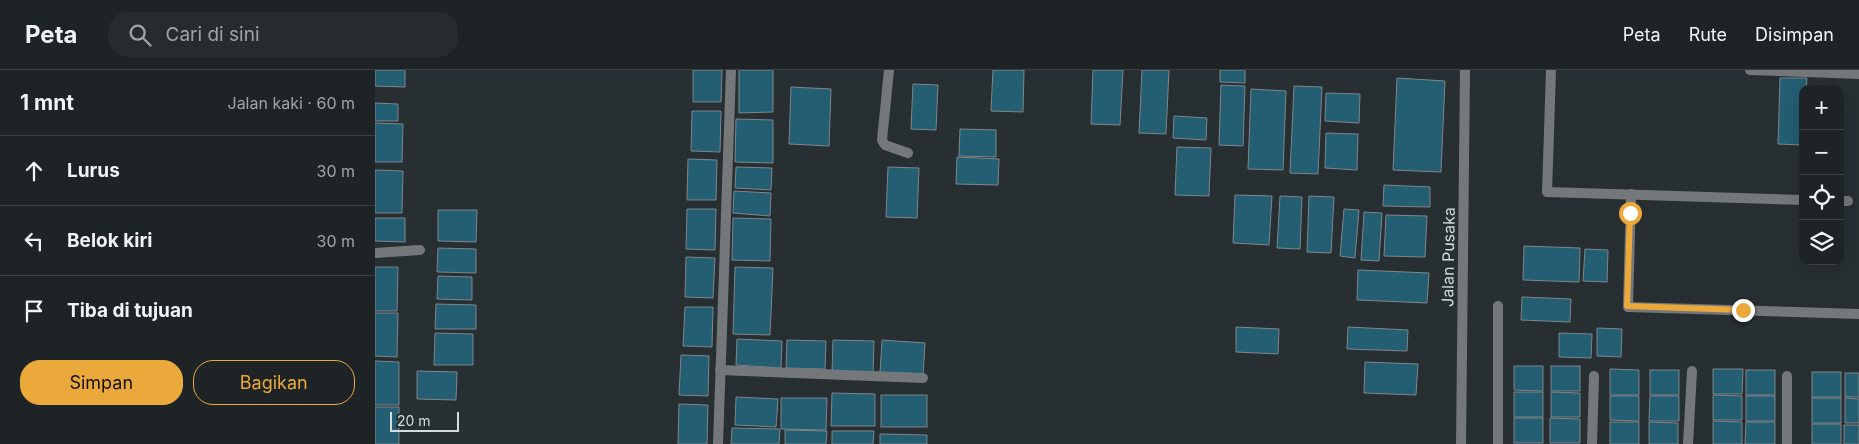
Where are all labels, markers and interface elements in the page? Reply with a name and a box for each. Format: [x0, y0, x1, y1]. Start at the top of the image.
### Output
search box [108, 12, 458, 57]
text: Peta [25, 20, 78, 49]
icon: search [126, 21, 154, 49]
text: Cari di sini [166, 23, 259, 46]
text: Peta [1623, 24, 1661, 45]
text: Rute [1689, 24, 1727, 45]
text: Disimpan [1755, 24, 1834, 45]
map controls [1799, 85, 1844, 265]
button: + [1799, 85, 1844, 130]
text: 1 mnt [20, 90, 74, 115]
text: Jalan kaki · 60 m [228, 93, 355, 113]
button: − [1799, 130, 1844, 175]
icon: ahead [20, 157, 48, 185]
text: Lurus [67, 159, 120, 182]
text: 30 m [317, 161, 355, 181]
button: locate [1799, 175, 1844, 220]
route start [1619, 202, 1642, 225]
street label: Jalan Pusaka [1437, 207, 1459, 307]
button: layers [1799, 220, 1844, 265]
icon: left [20, 227, 48, 255]
text: Belok kiri [67, 229, 152, 252]
text: 30 m [317, 231, 355, 251]
icon: arrive [20, 297, 48, 325]
text: Tiba di tujuan [67, 299, 193, 322]
route end [1732, 299, 1755, 322]
button: Simpan [20, 360, 183, 405]
button: Bagikan [193, 360, 355, 405]
scale bar [390, 409, 459, 432]
text: 20 m [397, 412, 431, 429]

